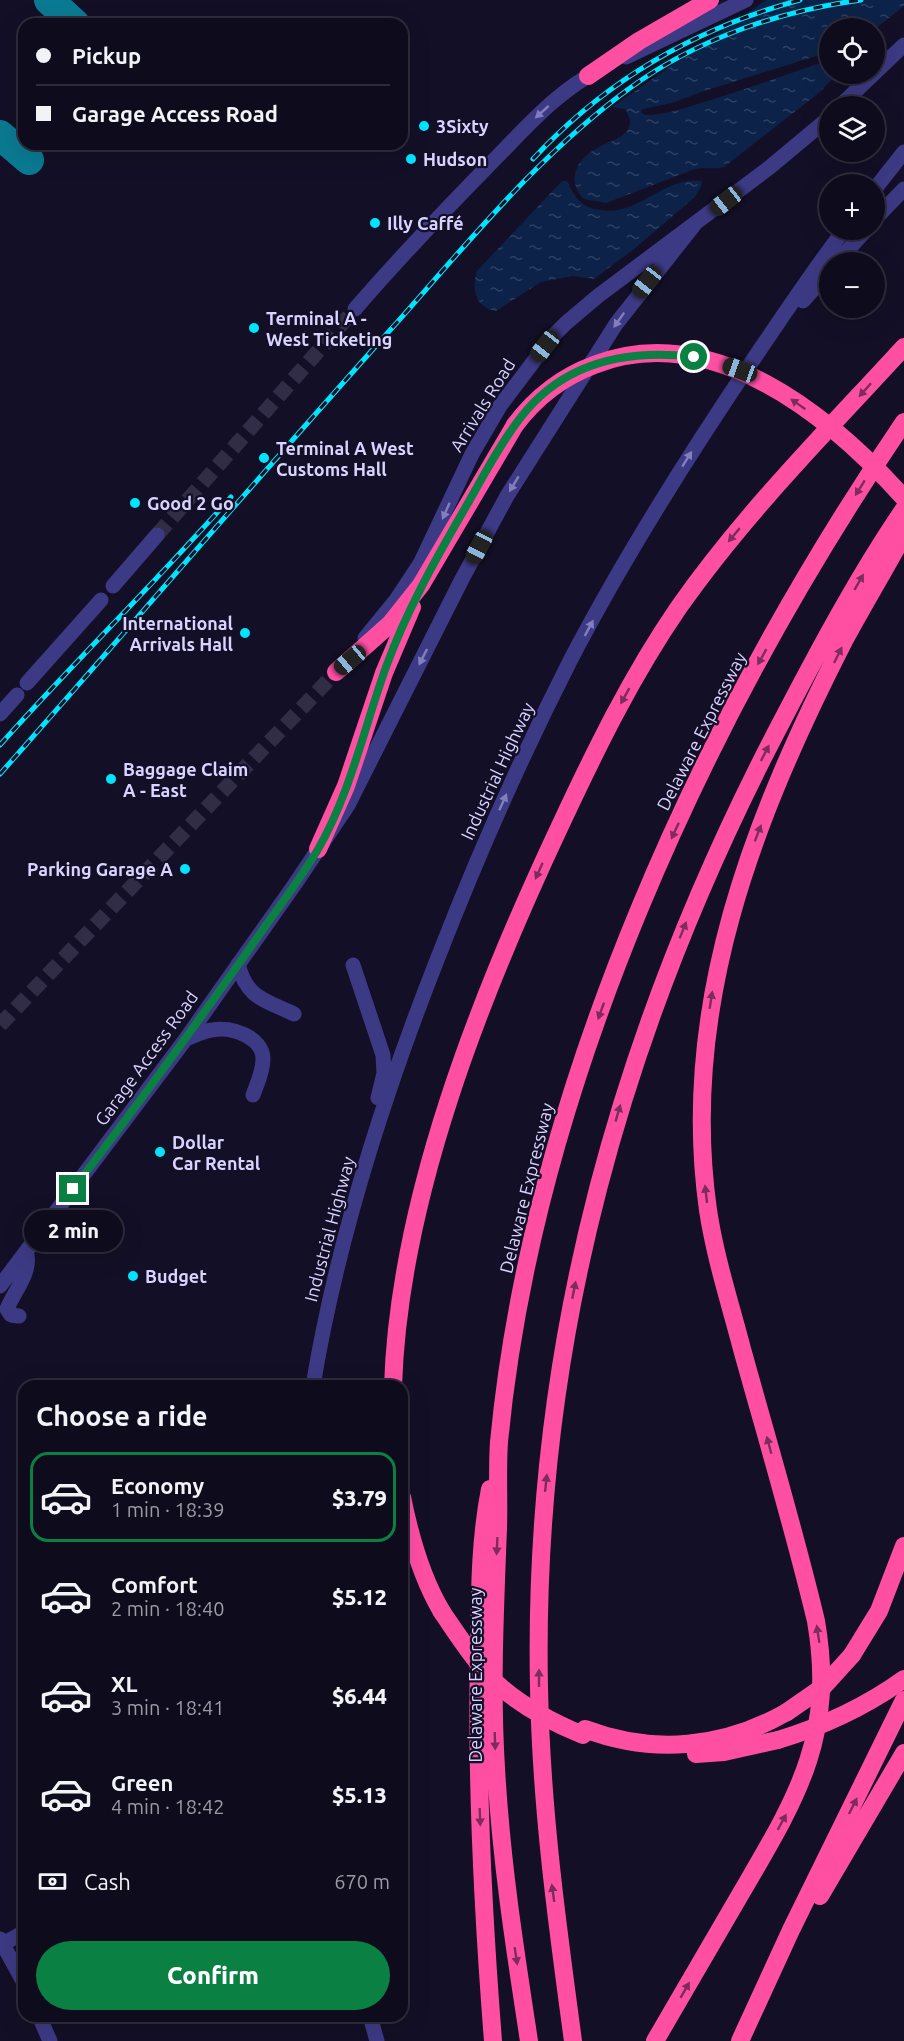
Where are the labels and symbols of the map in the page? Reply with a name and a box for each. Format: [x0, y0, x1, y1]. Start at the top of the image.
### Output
one-way arrow [535, 105, 550, 118]
place label: 3Sixty [436, 116, 489, 136]
marker: 3Sixty [417, 119, 431, 133]
place label: Hudson [423, 149, 487, 169]
marker: Hudson [404, 152, 418, 166]
car [706, 183, 746, 219]
place label: Illy Caffé [387, 213, 464, 233]
marker: Illy Caffé [368, 216, 382, 230]
car [629, 262, 665, 302]
place label: Terminal A - West Ticketing [266, 308, 392, 349]
one-way arrow [614, 312, 625, 328]
marker: Terminal A - West Ticketing [247, 321, 261, 335]
car [527, 326, 563, 366]
route start [680, 343, 707, 370]
street label: Arrivals Road [445, 355, 519, 455]
car [720, 355, 760, 385]
one-way arrow [858, 383, 872, 397]
one-way arrow [790, 399, 806, 410]
place label: Terminal A West Customs Hall [276, 438, 414, 479]
marker: Terminal A West Customs Hall [257, 451, 271, 465]
one-way arrow [681, 451, 692, 467]
one-way arrow [509, 476, 519, 493]
one-way arrow [855, 480, 866, 496]
place label: Good 2 Go [147, 493, 234, 513]
marker: Good 2 Go [128, 496, 142, 510]
one-way arrow [441, 503, 450, 520]
car [463, 527, 495, 567]
one-way arrow [728, 527, 741, 542]
one-way arrow [854, 573, 864, 590]
place label: International Arrivals Hall [122, 613, 234, 654]
one-way arrow [584, 619, 594, 636]
marker: International Arrivals Hall [238, 626, 252, 640]
car [330, 642, 370, 678]
one-way arrow [833, 646, 842, 663]
one-way arrow [418, 648, 427, 665]
street label: Delaware Expressway [652, 648, 750, 813]
one-way arrow [757, 648, 767, 665]
one-way arrow [620, 688, 630, 705]
street label: Industrial Highway [456, 699, 538, 843]
one-way arrow [760, 744, 770, 761]
place label: Baggage Claim A - East [123, 759, 248, 800]
marker: Baggage Claim A - East [104, 772, 118, 786]
one-way arrow [498, 794, 507, 811]
one-way arrow [670, 822, 679, 839]
one-way arrow [754, 824, 764, 842]
place label: Parking Garage A [27, 859, 173, 879]
marker: Parking Garage A [178, 862, 192, 876]
one-way arrow [534, 863, 544, 881]
one-way arrow [678, 920, 688, 938]
street label: Garage Access Road [91, 987, 201, 1129]
one-way arrow [707, 990, 716, 1009]
one-way arrow [596, 1002, 605, 1020]
street label: Delaware Expressway [495, 1100, 557, 1275]
one-way arrow [614, 1104, 623, 1122]
place label: Dollar Car Rental [172, 1132, 261, 1173]
marker: Dollar Car Rental [153, 1145, 167, 1159]
street label: Industrial Highway [300, 1154, 358, 1304]
route end [59, 1175, 86, 1202]
one-way arrow [701, 1185, 711, 1204]
callout: 2 min [23, 1210, 122, 1252]
place label: Budget [145, 1266, 207, 1286]
marker: Budget [126, 1269, 140, 1283]
one-way arrow [570, 1280, 579, 1299]
one-way arrow [763, 1436, 773, 1455]
one-way arrow [541, 1474, 551, 1493]
one-way arrow [492, 1536, 502, 1555]
street label: Delaware Expressway [465, 1587, 485, 1762]
one-way arrow [814, 1624, 823, 1643]
one-way arrow [534, 1668, 544, 1687]
one-way arrow [490, 1731, 500, 1750]
one-way arrow [848, 1797, 858, 1814]
one-way arrow [475, 1808, 484, 1827]
one-way arrow [777, 1813, 787, 1830]
one-way arrow [548, 1884, 557, 1903]
one-way arrow [512, 1946, 521, 1965]
one-way arrow [679, 1982, 689, 1999]

